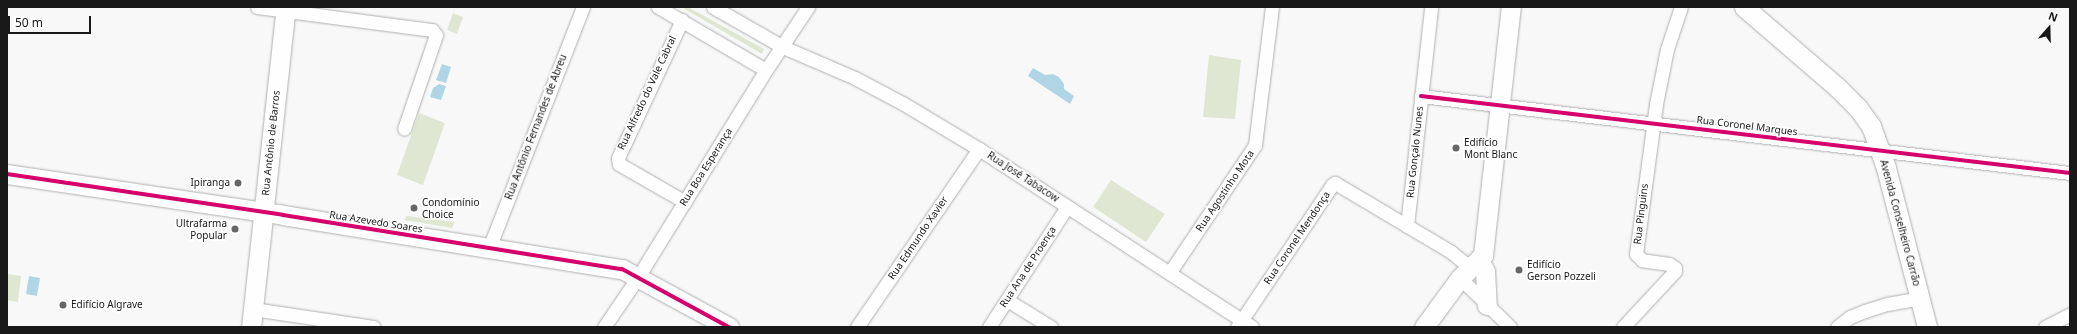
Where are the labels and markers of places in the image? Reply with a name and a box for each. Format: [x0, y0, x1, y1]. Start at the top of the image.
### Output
place label: Edifício Mont Blanc [1464, 136, 1517, 160]
marker: Edifício Mont Blanc [1451, 143, 1461, 153]
place label: Ipiranga [190, 177, 230, 189]
marker: Ipiranga [233, 178, 243, 188]
place label: Condomínio Choice [422, 196, 479, 220]
marker: Condomínio Choice [409, 203, 419, 213]
place label: Ultrafarma Popular [176, 217, 227, 240]
marker: Ultrafarma Popular [230, 224, 240, 234]
place label: Edifício Gerson Pozzeli [1527, 258, 1596, 282]
marker: Edifício Gerson Pozzeli [1514, 265, 1524, 275]
place label: Edifício Algrave [71, 299, 143, 311]
marker: Edifício Algrave [58, 300, 68, 310]

